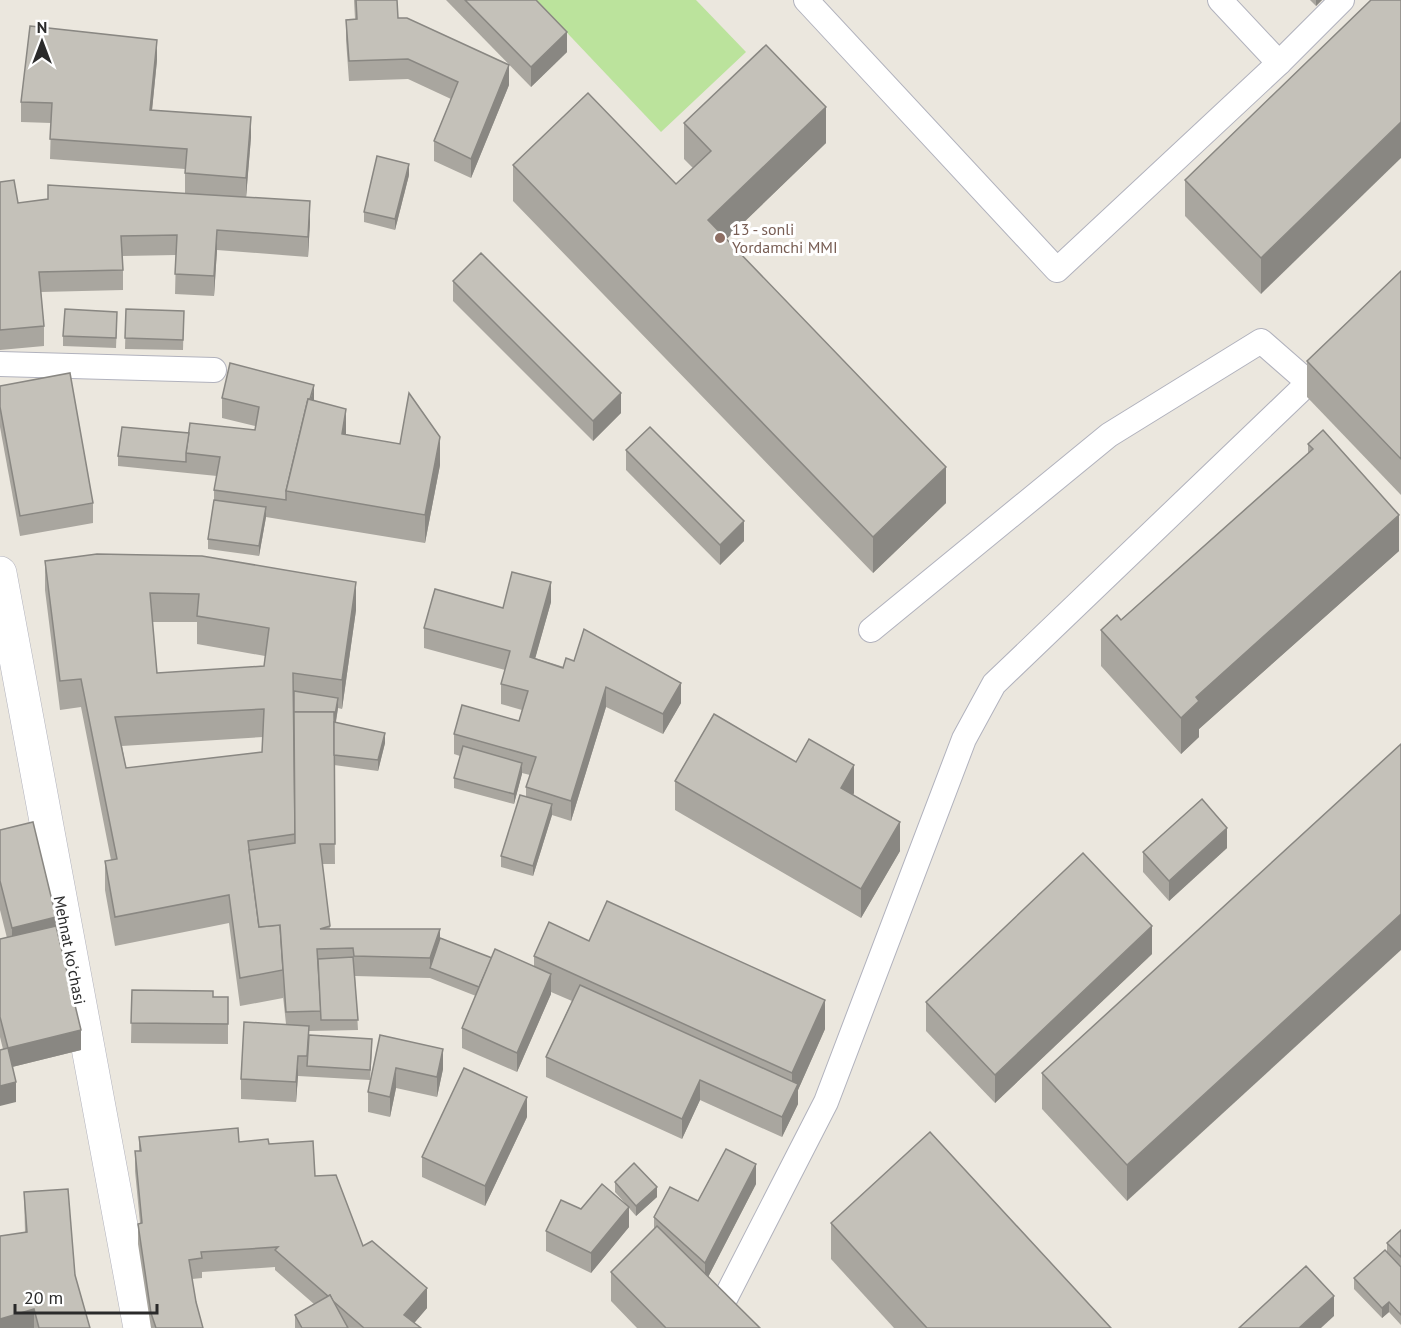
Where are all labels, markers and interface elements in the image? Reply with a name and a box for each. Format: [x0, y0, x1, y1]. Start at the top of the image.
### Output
north arrow [12, 12, 72, 72]
text: N [37, 17, 47, 37]
place label: 13 - sonli Yordamchi MMI [732, 219, 838, 257]
marker: 13 - sonli Yordamchi MMI [713, 231, 727, 245]
street label: Mehnat koʻchasi [50, 894, 90, 1006]
scale bar [15, 1277, 158, 1315]
text: 20 m [24, 1286, 63, 1309]

